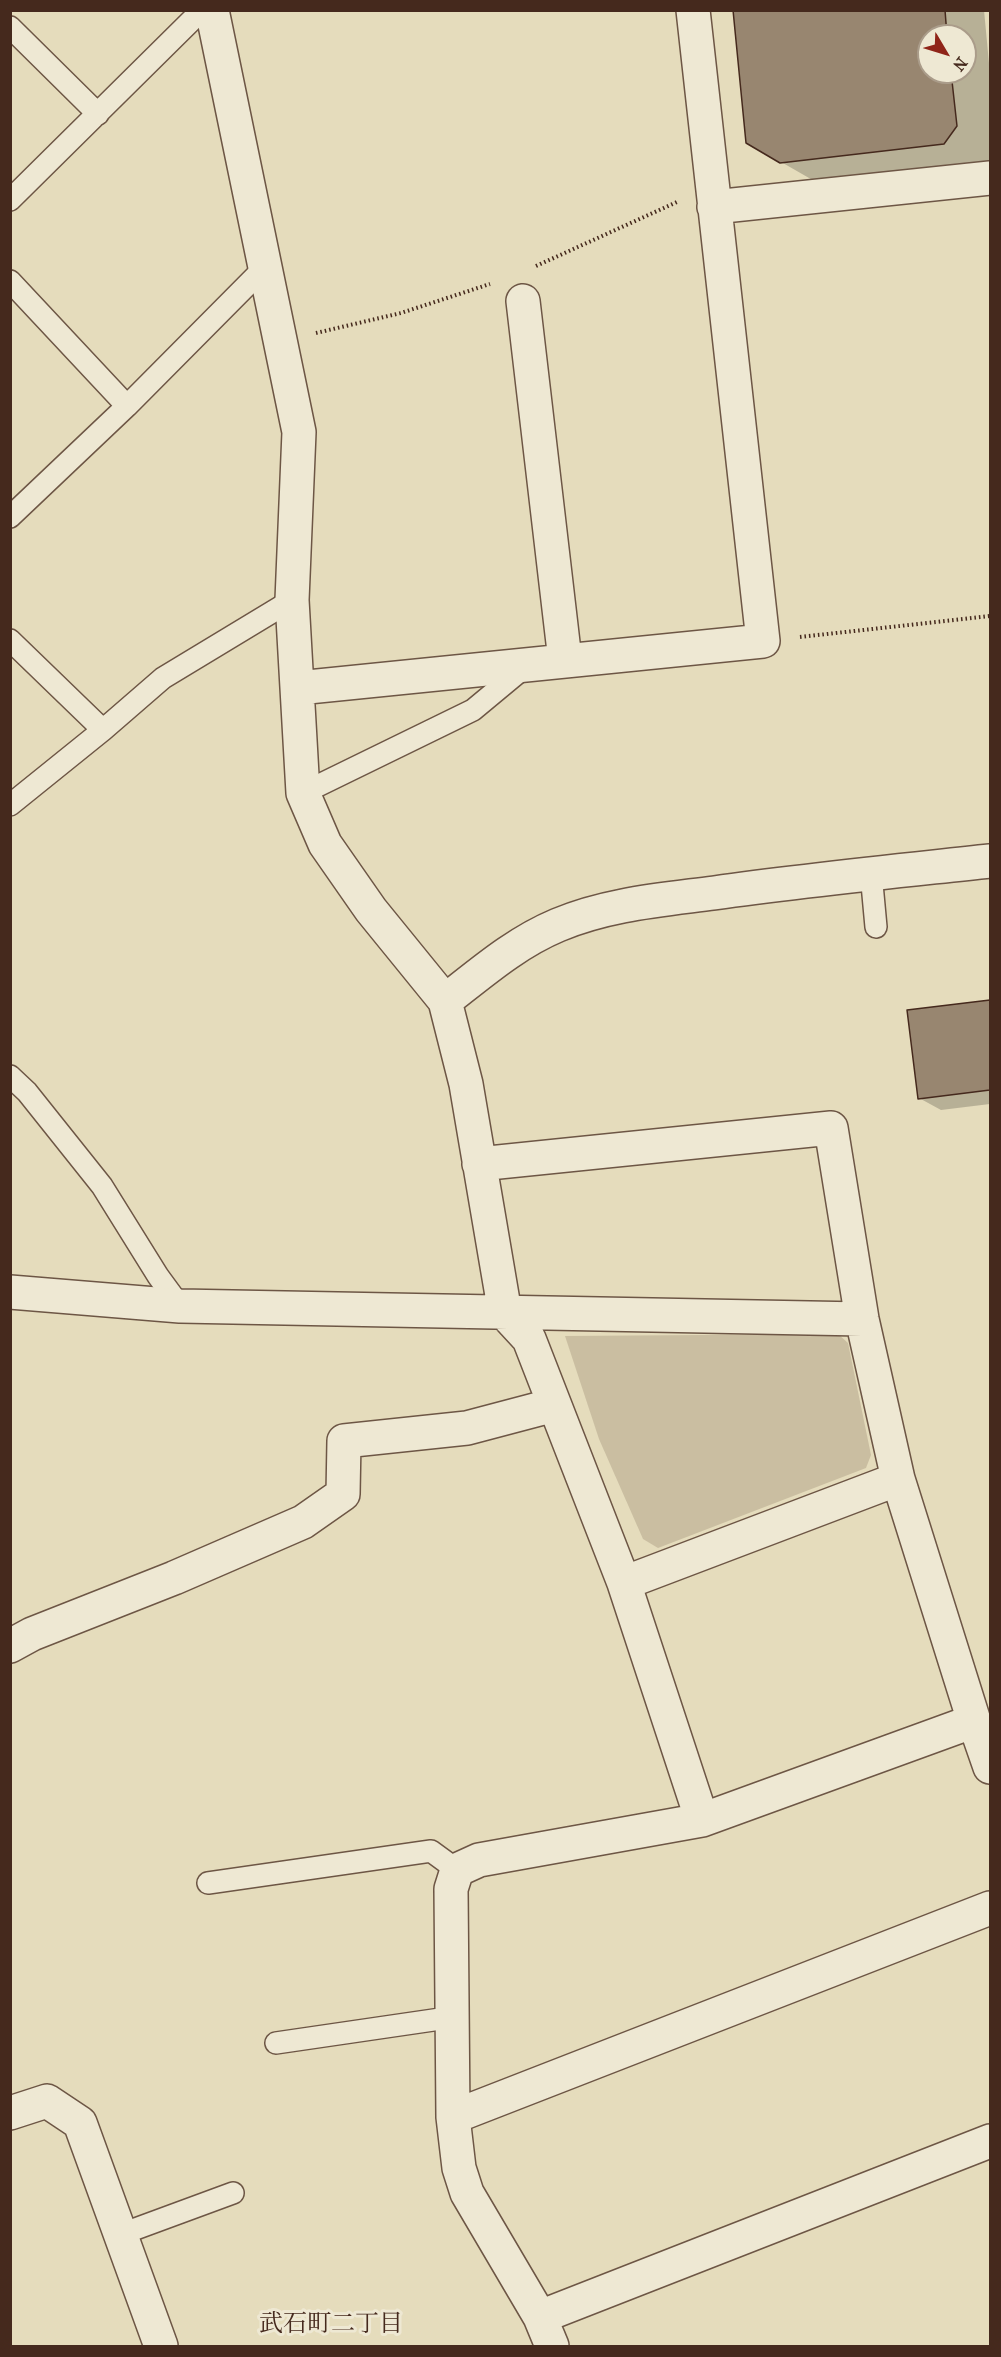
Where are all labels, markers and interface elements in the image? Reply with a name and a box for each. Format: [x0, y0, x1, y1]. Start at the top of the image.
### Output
north arrow [917, 24, 977, 84]
text: N [949, 54, 971, 75]
district label: 武石町二丁目 [259, 2311, 403, 2339]

